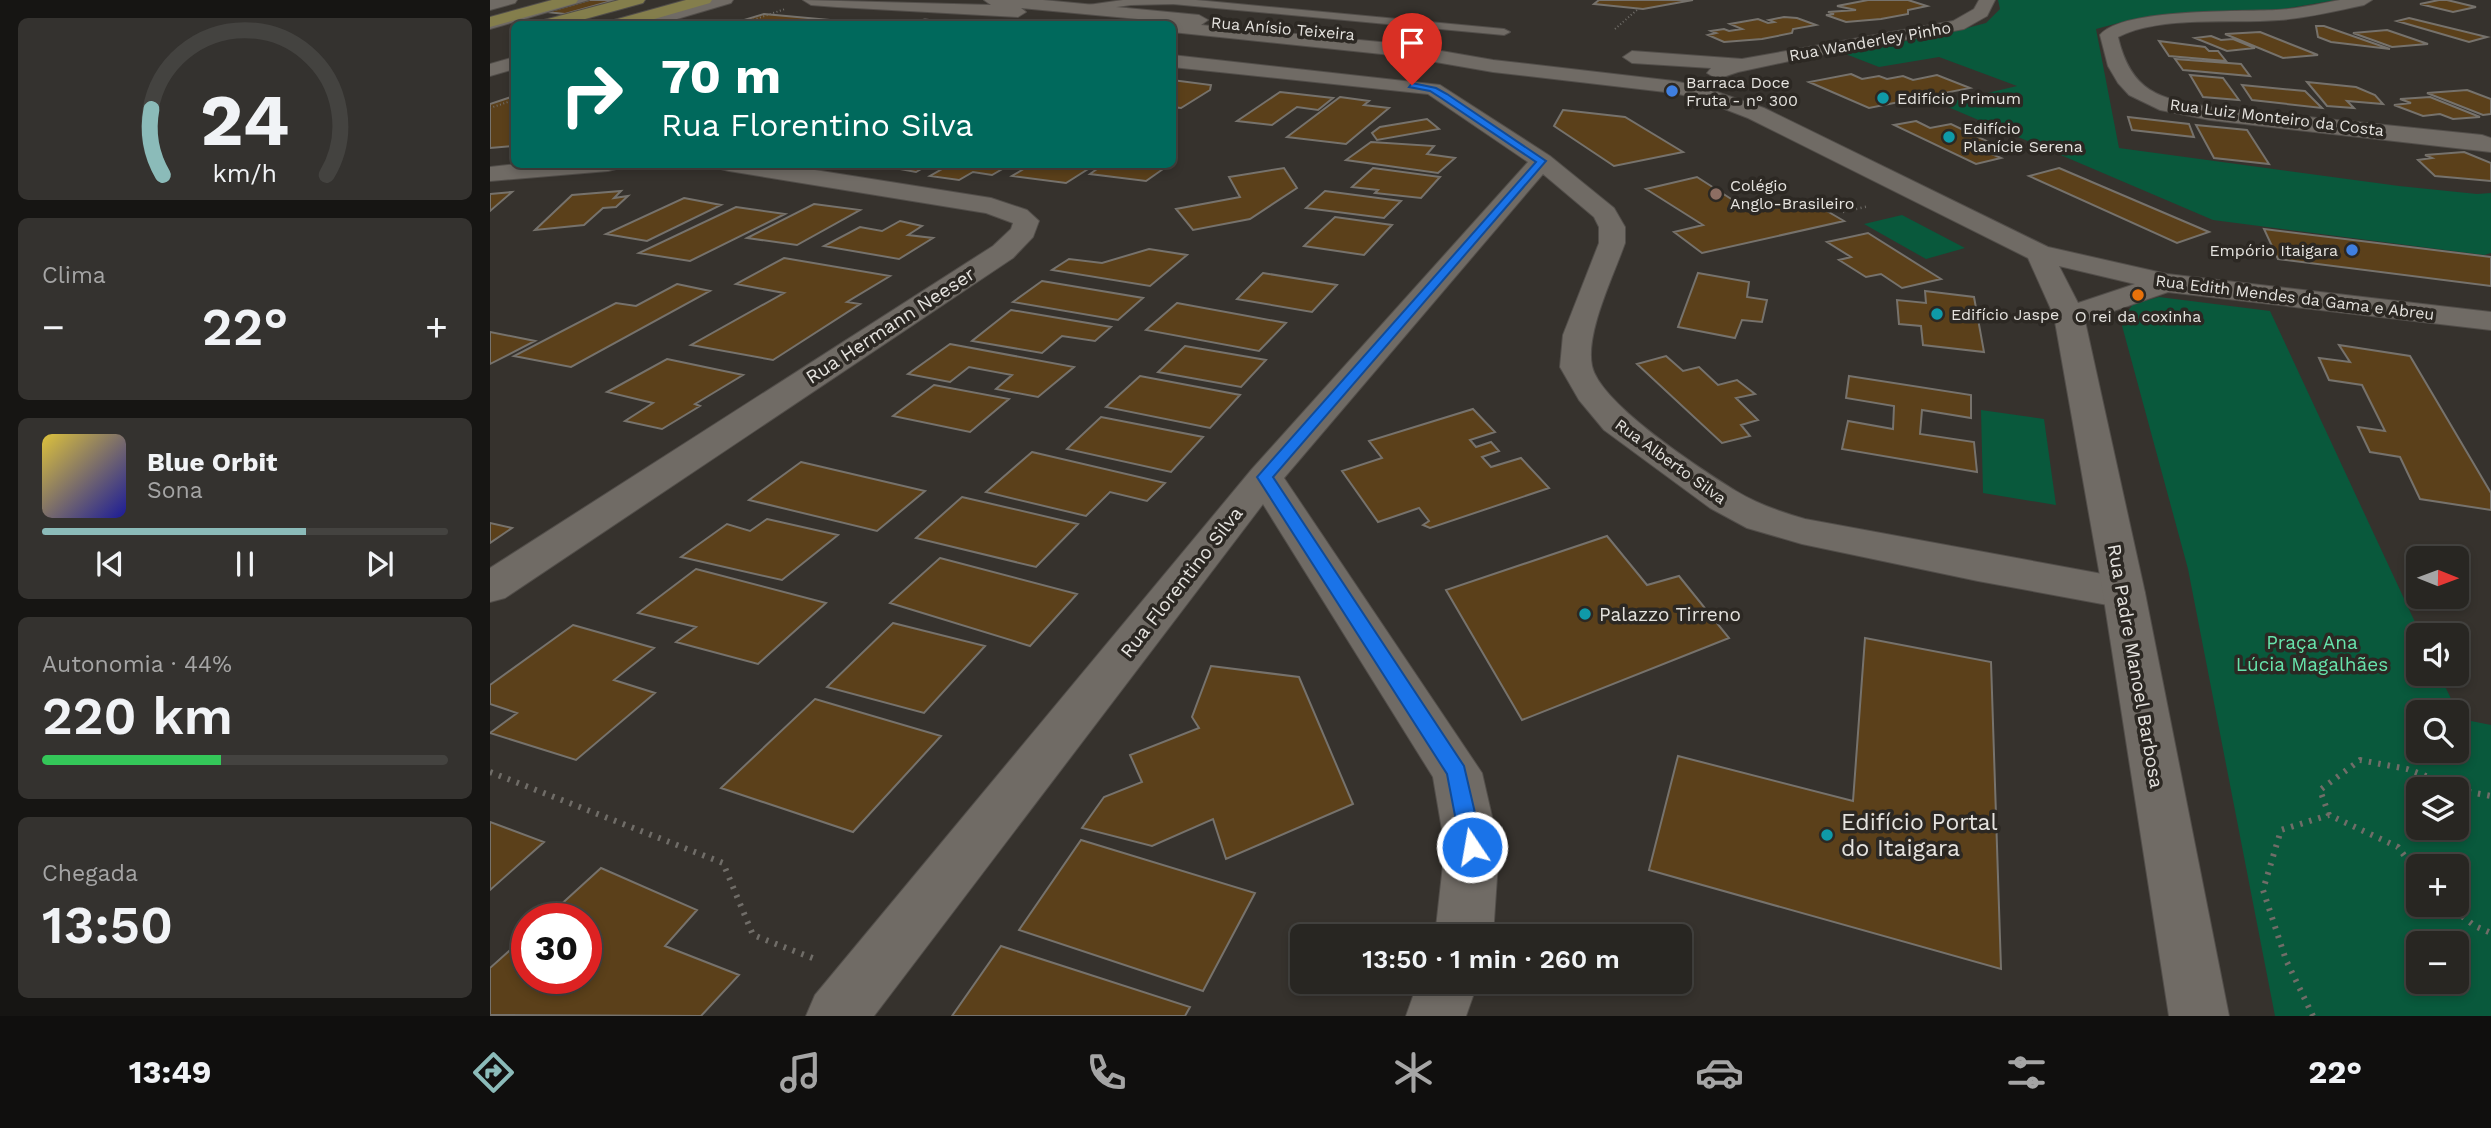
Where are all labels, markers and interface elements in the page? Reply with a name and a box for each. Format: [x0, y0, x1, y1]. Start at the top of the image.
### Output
street label: Rua Anísio Teixeira [1210, 13, 1356, 44]
pin [1382, 13, 1442, 85]
street label: Rua Wanderley Pinho [1788, 18, 1953, 65]
icon: arrive [1393, 24, 1431, 62]
text: 70 m [661, 47, 781, 105]
icon: right [546, 49, 637, 140]
place label: Barraca Doce Fruta - n° 300 [1686, 73, 1798, 110]
text: 24 [200, 77, 290, 163]
marker: Barraca Doce Fruta - n° 300 [1664, 83, 1680, 99]
place label: Edifício Primum [1897, 89, 2021, 108]
marker: Edifício Primum [1875, 90, 1891, 106]
street label: Rua Luiz Monteiro da Costa [2169, 95, 2385, 140]
text: Rua Florentino Silva [661, 106, 973, 144]
place label: Edifício Planície Serena [1963, 119, 2083, 156]
marker: Edifício Planície Serena [1941, 129, 1957, 145]
text: km/h [213, 159, 277, 188]
place label: Colégio Anglo-Brasileiro [1730, 176, 1854, 213]
marker: Colégio Anglo-Brasileiro [1708, 186, 1724, 202]
place label: Empório Itaigara [2209, 241, 2338, 260]
marker: Empório Itaigara [2344, 242, 2360, 258]
text: Clima [42, 262, 106, 289]
street label: Rua Hermann Neeser [801, 262, 979, 389]
street label: Rua Edith Mendes da Gama e Abreu [2154, 271, 2435, 324]
marker: O rei da coxinha [2130, 287, 2146, 303]
text: 22° [202, 297, 288, 358]
text: − [42, 305, 65, 349]
text: + [425, 305, 448, 349]
place label: Edifício Jaspe [1951, 305, 2059, 324]
marker: Edifício Jaspe [1929, 306, 1945, 322]
place label: O rei da coxinha [2075, 307, 2201, 326]
street label: Rua Alberto Silva [1612, 415, 1730, 508]
text: Blue Orbit [147, 447, 277, 477]
text: Sona [147, 477, 203, 504]
street label: Rua Florentino Silva [1115, 502, 1248, 662]
street label: Rua Padre Manoel Barbosa [2103, 542, 2168, 790]
icon: previous [91, 545, 129, 583]
icon: pause [226, 545, 264, 583]
icon: next [361, 545, 399, 583]
north arrow [2406, 546, 2469, 609]
map controls [2406, 546, 2469, 994]
place label: Palazzo Tirreno [1599, 603, 1741, 626]
marker: Palazzo Tirreno [1577, 606, 1593, 622]
button: sound [2406, 623, 2469, 686]
park label: Praça Ana Lúcia Magalhães [2236, 631, 2388, 676]
text: Autonomia · 44% [42, 651, 232, 678]
text: 220 km [42, 686, 233, 747]
button: search [2406, 700, 2469, 763]
button: layers [2406, 777, 2469, 840]
place label: Edifício Portal do Itaigara [1841, 809, 1998, 862]
position arrow [1435, 810, 1509, 884]
marker: Edifício Portal do Itaigara [1819, 827, 1835, 843]
button: + [2406, 854, 2469, 917]
text: Chegada [42, 860, 138, 887]
text: 13:50 [42, 895, 173, 956]
speed limit sign: 30 [511, 903, 602, 994]
button: − [2406, 931, 2469, 994]
text: 13:50 · 1 min · 260 m [1362, 944, 1620, 974]
icon: directions [469, 1048, 518, 1097]
icon: music [776, 1048, 825, 1097]
icon: phone [1082, 1048, 1131, 1097]
icon: climate [1389, 1048, 1438, 1097]
icon: car [1695, 1048, 1744, 1097]
icon: filters [2002, 1048, 2051, 1097]
text: 13:49 [129, 1053, 212, 1091]
text: 22° [2308, 1053, 2362, 1091]

